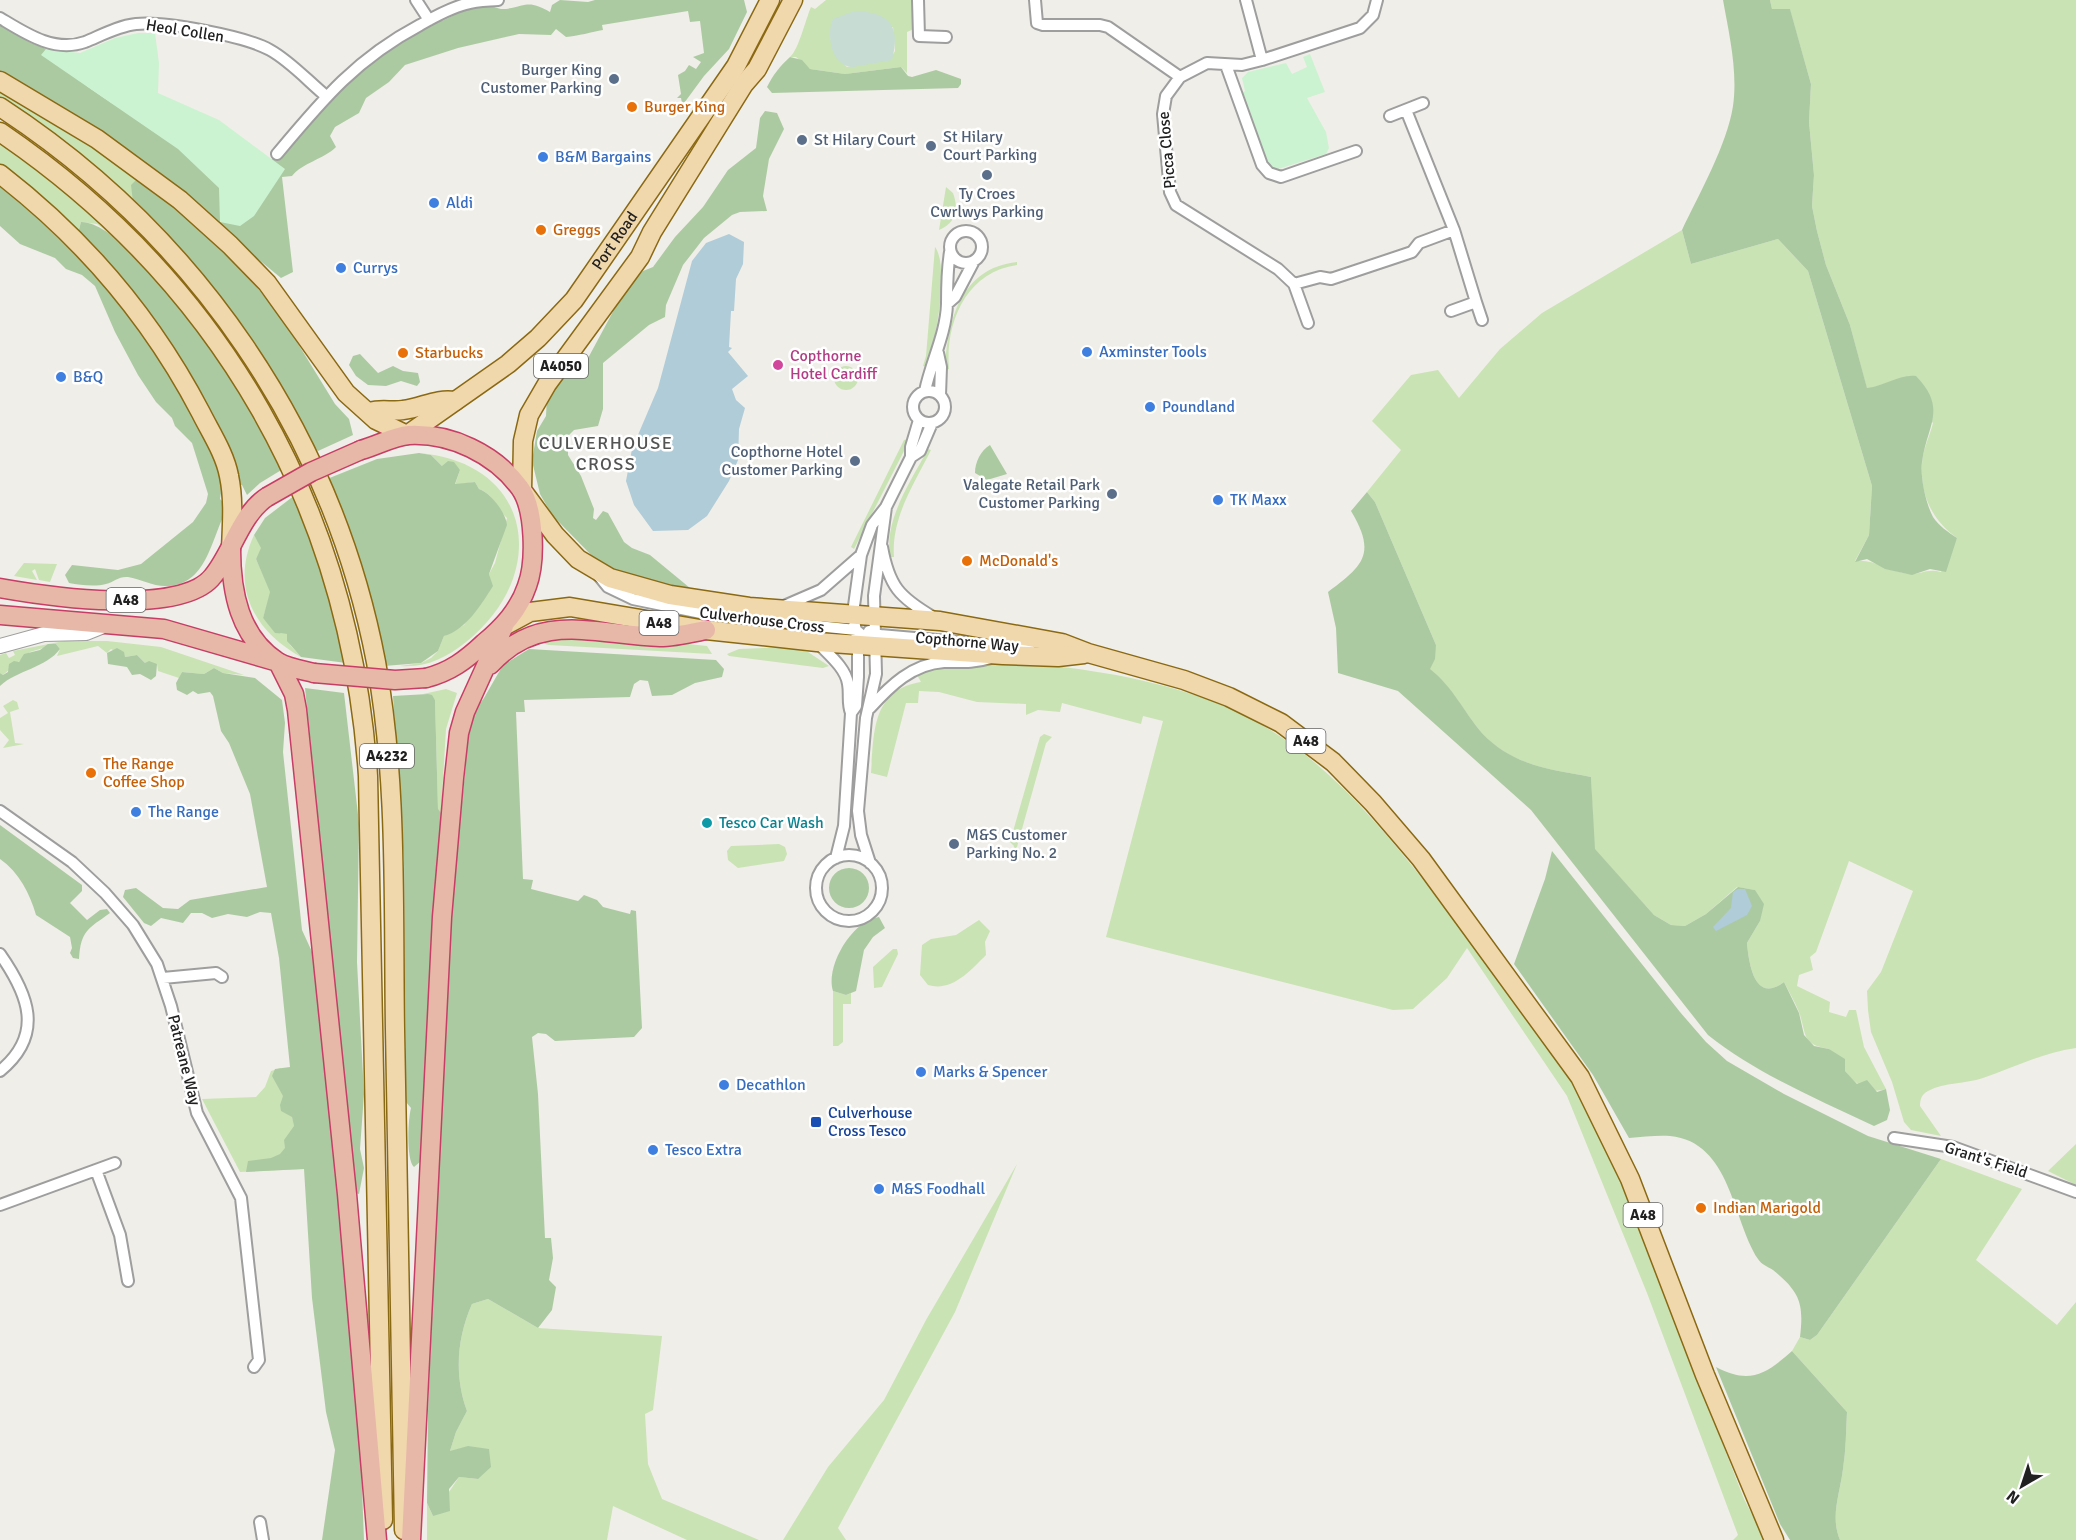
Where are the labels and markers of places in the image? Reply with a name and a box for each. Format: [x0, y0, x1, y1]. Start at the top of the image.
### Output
place label: Burger King Customer Parking [481, 60, 602, 98]
marker: Burger King Customer Parking [607, 72, 621, 86]
place label: Burger King [644, 97, 725, 117]
marker: Burger King [625, 100, 639, 114]
place label: St Hilary Court Parking [943, 127, 1037, 165]
place label: St Hilary Court [814, 130, 916, 150]
marker: St Hilary Court [795, 133, 809, 147]
marker: St Hilary Court Parking [924, 139, 938, 153]
place label: B&M Bargains [555, 147, 651, 167]
marker: B&M Bargains [536, 150, 550, 164]
marker: Ty Croes Cwrlwys Parking [980, 168, 994, 182]
place label: Ty Croes Cwrlwys Parking [930, 184, 1044, 222]
place label: Aldi [446, 193, 473, 213]
marker: Aldi [427, 196, 441, 210]
place label: Greggs [553, 220, 601, 240]
marker: Greggs [534, 223, 548, 237]
place label: Currys [353, 258, 398, 278]
marker: Currys [334, 261, 348, 275]
place label: Axminster Tools [1099, 342, 1207, 362]
place label: Starbucks [415, 343, 483, 363]
marker: Axminster Tools [1080, 345, 1094, 359]
marker: Starbucks [396, 346, 410, 360]
place label: Copthorne Hotel Cardiff [790, 346, 878, 384]
marker: Copthorne Hotel Cardiff [771, 358, 785, 372]
place label: B&Q [73, 367, 103, 387]
marker: B&Q [54, 370, 68, 384]
place label: Poundland [1162, 397, 1235, 417]
marker: Poundland [1143, 400, 1157, 414]
place label: Copthorne Hotel Customer Parking [722, 442, 843, 480]
marker: Copthorne Hotel Customer Parking [848, 454, 862, 468]
place label: Valegate Retail Park Customer Parking [963, 475, 1100, 513]
marker: Valegate Retail Park Customer Parking [1105, 487, 1119, 501]
place label: TK Maxx [1230, 490, 1287, 510]
marker: TK Maxx [1211, 493, 1225, 507]
place label: McDonald's [979, 551, 1058, 571]
marker: McDonald's [960, 554, 974, 568]
place label: The Range Coffee Shop [103, 754, 185, 792]
marker: The Range Coffee Shop [84, 766, 98, 780]
place label: The Range [148, 802, 219, 822]
marker: The Range [129, 805, 143, 819]
place label: Tesco Car Wash [719, 813, 824, 833]
marker: Tesco Car Wash [700, 816, 714, 830]
place label: M&S Customer Parking No. 2 [966, 825, 1067, 863]
marker: M&S Customer Parking No. 2 [947, 837, 961, 851]
place label: Marks & Spencer [933, 1062, 1048, 1082]
marker: Marks & Spencer [914, 1065, 928, 1079]
place label: Decathlon [736, 1075, 806, 1095]
marker: Decathlon [717, 1078, 731, 1092]
place label: Culverhouse Cross Tesco [828, 1103, 913, 1141]
marker: Culverhouse Cross Tesco [809, 1115, 823, 1129]
place label: Tesco Extra [665, 1140, 742, 1160]
marker: Tesco Extra [646, 1143, 660, 1157]
place label: M&S Foodhall [891, 1179, 986, 1199]
marker: M&S Foodhall [872, 1182, 886, 1196]
place label: Indian Marigold [1713, 1198, 1821, 1218]
marker: Indian Marigold [1694, 1201, 1708, 1215]

